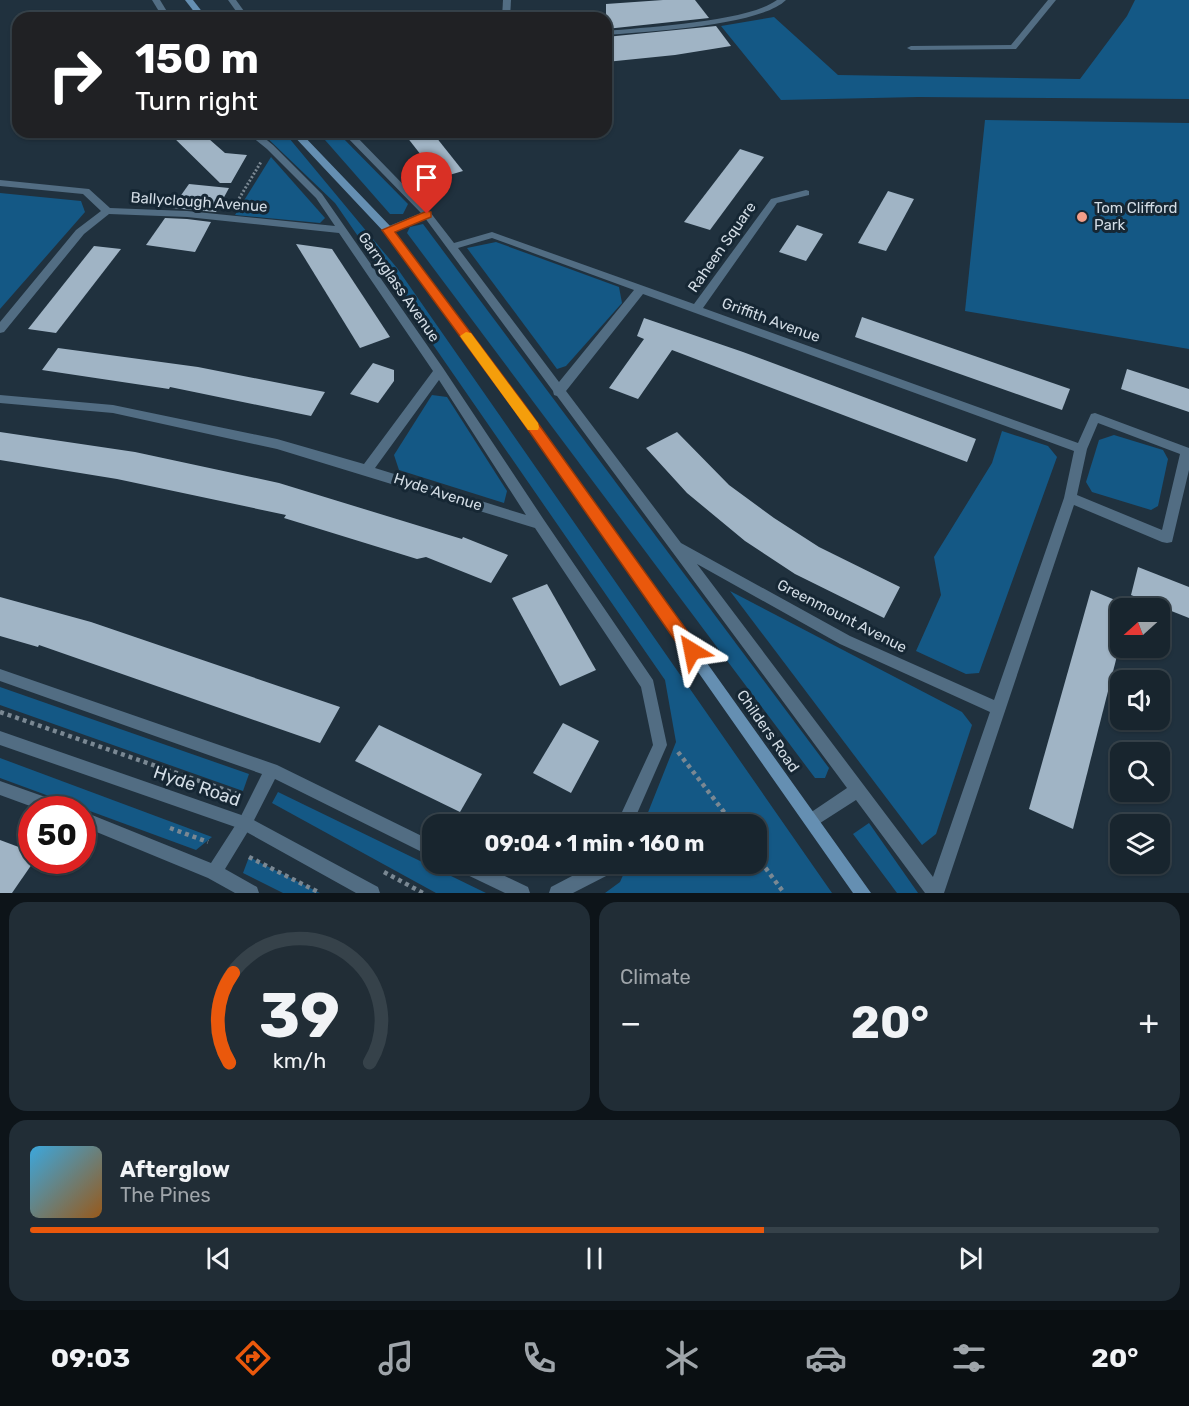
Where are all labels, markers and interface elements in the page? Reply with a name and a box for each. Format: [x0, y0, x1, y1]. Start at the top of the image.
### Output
text: 150 m [135, 34, 259, 84]
icon: right [36, 36, 114, 114]
text: Turn right [135, 85, 258, 117]
pin [401, 152, 452, 214]
icon: arrive [410, 161, 443, 194]
street label: Ballyclough Avenue [130, 188, 268, 216]
street label: Raheen Square [684, 198, 760, 296]
place label: Tom Clifford Park [1094, 199, 1177, 234]
marker: Tom Clifford Park [1075, 210, 1089, 224]
street label: Garryglass Avenue [354, 229, 444, 345]
street label: Griffith Avenue [719, 294, 823, 346]
street label: Hyde Avenue [392, 469, 484, 515]
street label: Greenmount Avenue [774, 575, 910, 657]
north arrow [1110, 598, 1170, 658]
map controls [1110, 598, 1170, 874]
position arrow [660, 619, 724, 683]
button: sound [1110, 670, 1170, 730]
street label: Childers Road [733, 686, 803, 776]
button: search [1110, 742, 1170, 802]
street label: Hyde Road [151, 761, 243, 811]
speed limit sign: 50 [18, 796, 96, 874]
button: layers [1110, 814, 1170, 874]
text: 09:04 · 1 min · 160 m [484, 830, 705, 857]
text: Climate [620, 965, 691, 989]
text: 39 [259, 979, 340, 1053]
text: 20° [851, 996, 929, 1049]
text: − [620, 1003, 641, 1042]
text: + [1138, 1003, 1159, 1042]
text: km/h [273, 1049, 326, 1074]
text: Afterglow [120, 1156, 230, 1183]
text: The Pines [120, 1183, 211, 1207]
icon: previous [202, 1242, 235, 1275]
icon: pause [578, 1242, 611, 1275]
icon: next [954, 1242, 987, 1275]
icon: directions [232, 1337, 274, 1379]
icon: music [375, 1337, 417, 1379]
icon: phone [518, 1337, 560, 1379]
icon: climate [661, 1337, 703, 1379]
icon: car [805, 1337, 847, 1379]
icon: filters [948, 1337, 990, 1379]
text: 09:03 [51, 1342, 130, 1374]
text: 20° [1091, 1342, 1138, 1374]

